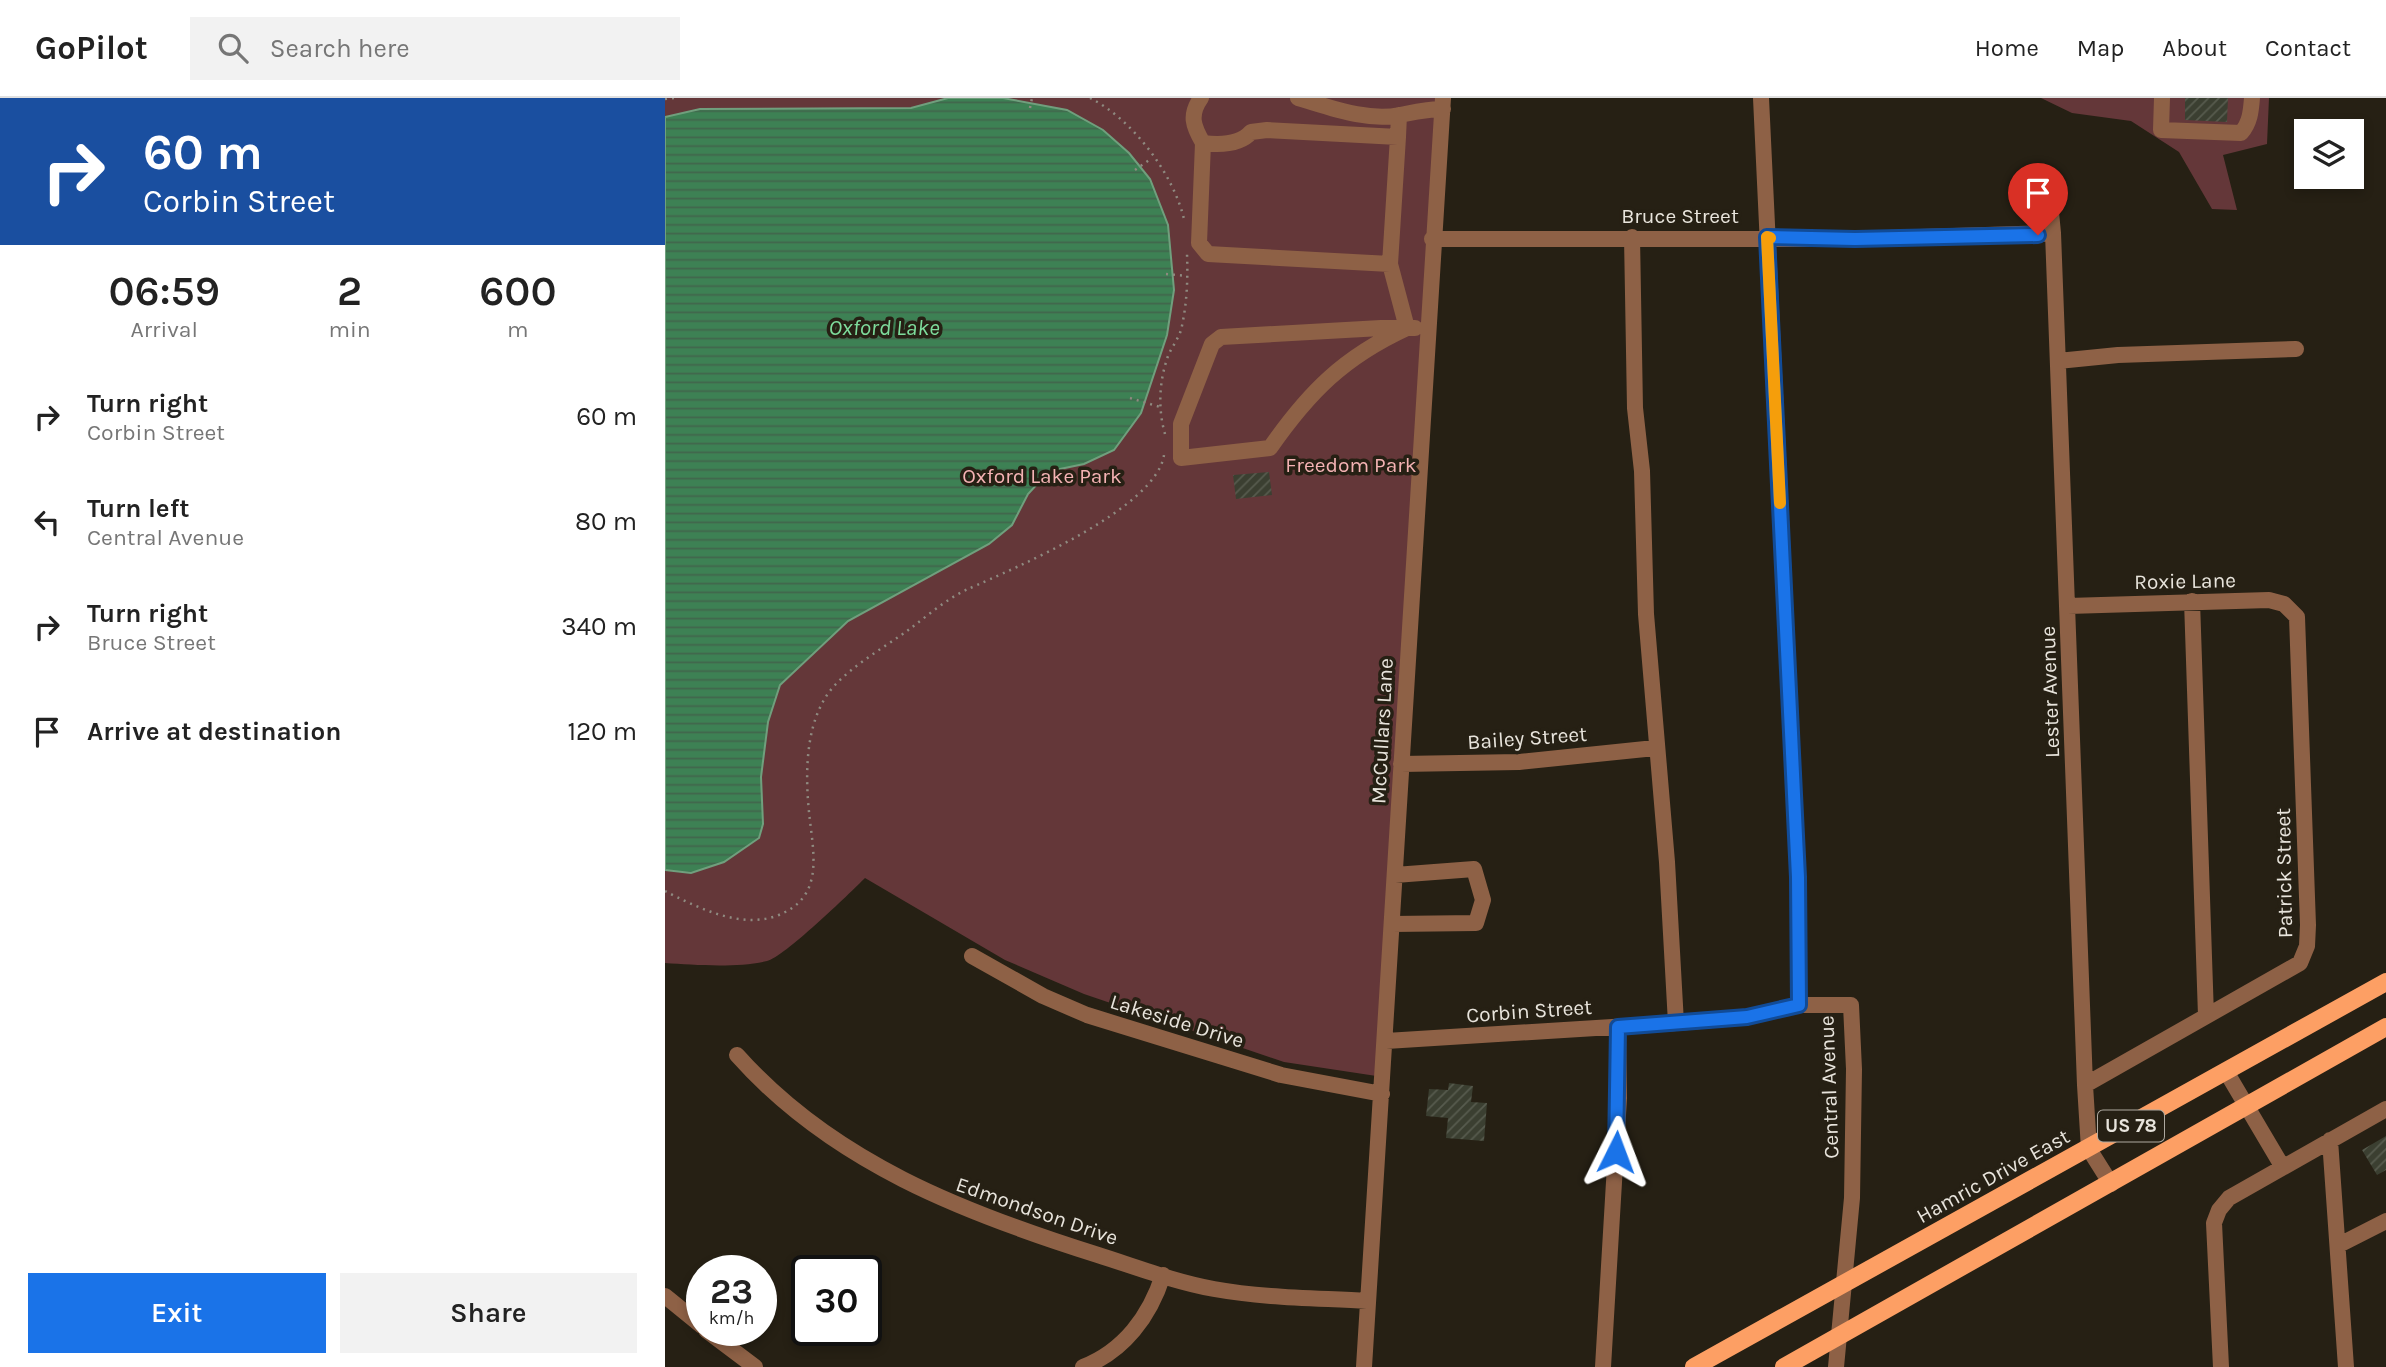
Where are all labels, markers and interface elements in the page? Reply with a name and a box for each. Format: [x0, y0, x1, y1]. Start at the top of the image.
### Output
search box [190, 17, 680, 80]
text: GoPilot [35, 29, 148, 67]
icon: search [214, 29, 252, 67]
text: Search here [270, 33, 410, 64]
text: Home [1975, 34, 2039, 62]
text: Map [2077, 34, 2124, 62]
text: About [2162, 34, 2227, 62]
text: Contact [2265, 34, 2351, 62]
map controls [2294, 119, 2364, 189]
button: layers [2294, 119, 2364, 189]
text: 60 m [143, 124, 263, 181]
icon: right [28, 126, 119, 217]
pin [2008, 163, 2068, 235]
icon: arrive [2019, 174, 2057, 212]
text: Corbin Street [143, 183, 335, 220]
street label: Bruce Street [1621, 204, 1739, 228]
text: 06:59 [108, 266, 220, 316]
text: 2 [337, 266, 362, 316]
text: 600 [479, 266, 557, 316]
water label: Oxford Lake [828, 314, 940, 341]
text: Arrival [131, 316, 198, 343]
text: min [328, 316, 371, 343]
text: m [507, 316, 529, 343]
text: Turn right [87, 388, 208, 419]
icon: right [28, 398, 66, 436]
text: 60 m [576, 401, 637, 432]
text: Corbin Street [87, 419, 225, 446]
park label: Freedom Park [1285, 453, 1417, 477]
park label: Oxford Lake Park [962, 464, 1122, 488]
text: Turn left [87, 493, 189, 524]
icon: left [28, 503, 66, 541]
text: 80 m [575, 506, 637, 537]
text: Central Avenue [87, 524, 244, 551]
street label: Roxie Lane [2134, 568, 2236, 594]
text: Turn right [87, 598, 208, 629]
icon: right [28, 608, 66, 646]
text: 340 m [561, 611, 637, 642]
street label: Lester Avenue [2036, 626, 2064, 758]
text: Bruce Street [87, 629, 216, 656]
street label: McCullars Lane [1366, 657, 1398, 805]
icon: arrive [28, 713, 66, 751]
text: Arrive at destination [87, 716, 341, 747]
text: 120 m [567, 716, 637, 747]
street label: Bailey Street [1466, 722, 1588, 754]
street label: Patrick Street [2271, 808, 2297, 938]
street label: Lakeside Drive [1107, 989, 1247, 1053]
street label: Corbin Street [1465, 995, 1593, 1027]
street label: Central Avenue [1815, 1015, 1843, 1159]
road number: US 78 [2098, 1110, 2164, 1142]
position arrow [1579, 1115, 1653, 1189]
street label: Hamric Drive East [1912, 1124, 2074, 1228]
street label: Edmondson Drive [953, 1172, 1121, 1250]
speed limit sign: 30 [791, 1255, 882, 1346]
text: 23 [710, 1271, 753, 1312]
button: Exit [28, 1273, 326, 1353]
button: Share [340, 1273, 637, 1353]
text: km/h [709, 1307, 754, 1329]

